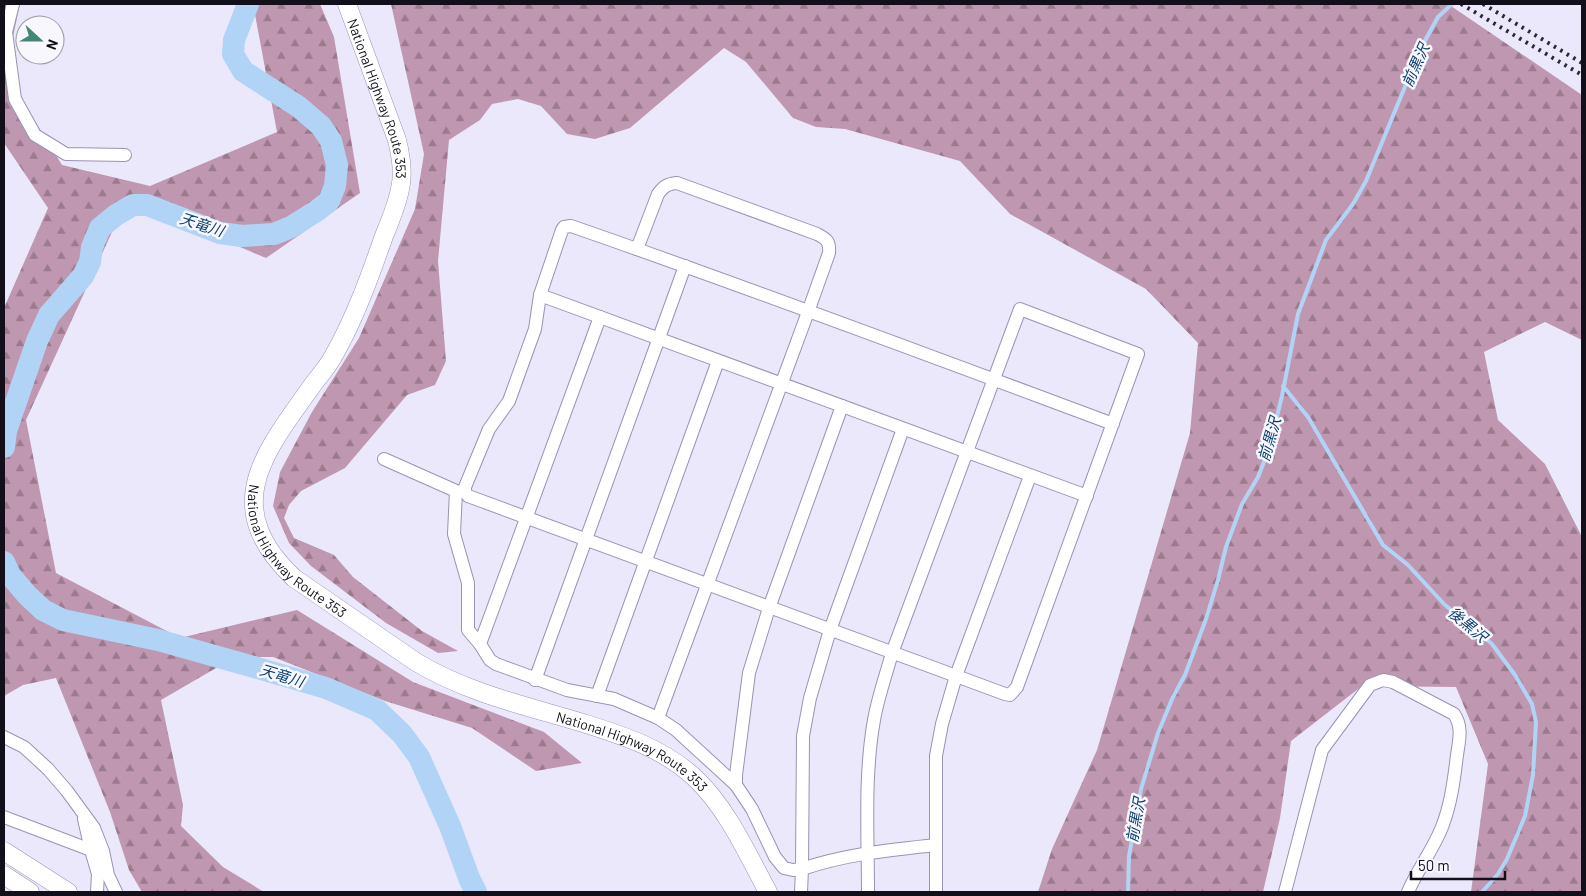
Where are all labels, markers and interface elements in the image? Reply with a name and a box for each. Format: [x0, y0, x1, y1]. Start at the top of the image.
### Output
north arrow [15, 15, 65, 65]
street label: National Highway Route 353 [345, 16, 410, 179]
text: N [43, 37, 62, 52]
water label: 前黒沢 [1398, 39, 1433, 89]
water label: 天竜川 [178, 208, 228, 240]
water label: 前黒沢 [1254, 413, 1284, 463]
street label: National Highway Route 353 [245, 483, 350, 620]
water label: 後黒沢 [1445, 603, 1493, 647]
water label: 天竜川 [258, 660, 308, 691]
street label: National Highway Route 353 [555, 707, 712, 794]
water label: 前黒沢 [1122, 794, 1148, 844]
scale bar [1411, 848, 1505, 880]
text: 50 m [1418, 856, 1450, 874]

